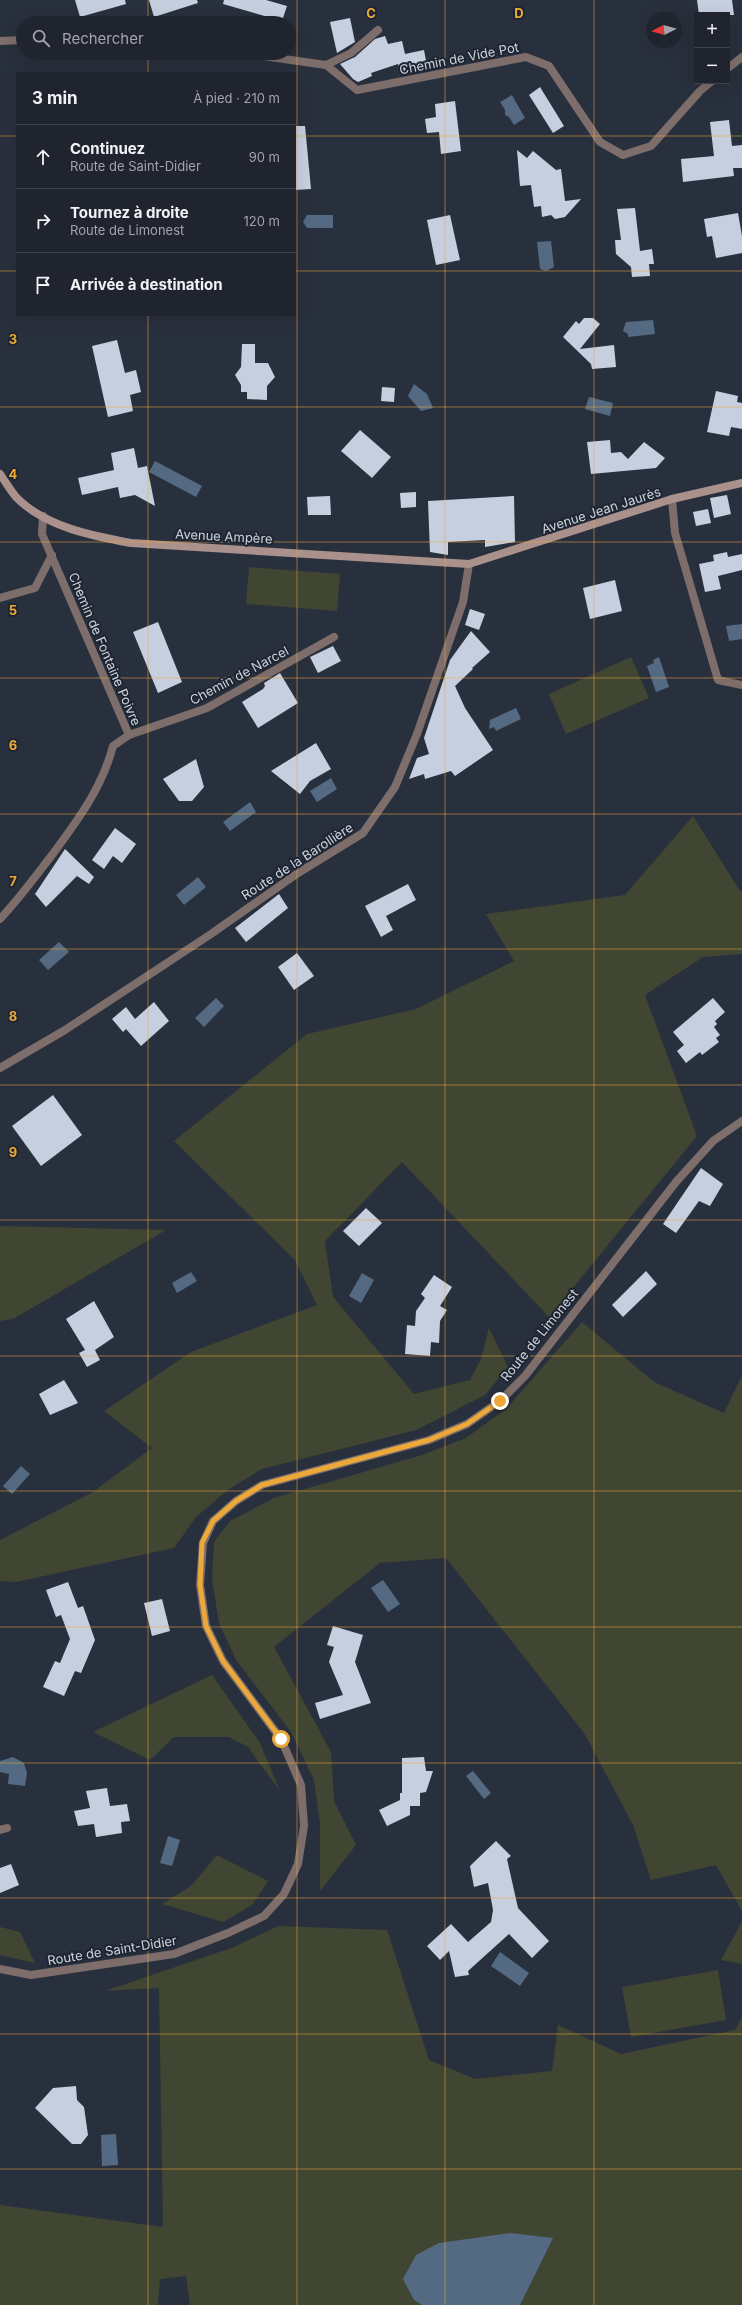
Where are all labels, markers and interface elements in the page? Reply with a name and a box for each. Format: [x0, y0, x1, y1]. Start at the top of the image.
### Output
text: C [366, 5, 376, 21]
text: D [514, 5, 524, 21]
north arrow [646, 12, 682, 48]
map controls [694, 12, 730, 84]
button: + [694, 12, 730, 48]
search box [16, 16, 296, 60]
icon: search [30, 27, 52, 49]
text: Rechercher [62, 29, 144, 48]
street label: Chemin de Vide Pot [398, 39, 520, 77]
button: − [694, 48, 730, 84]
text: 3 min [32, 88, 78, 108]
text: À pied · 210 m [193, 90, 280, 106]
text: Continuez [70, 139, 145, 158]
icon: ahead [32, 146, 54, 168]
text: 90 m [249, 149, 280, 165]
text: Route de Saint-Didier [70, 158, 201, 174]
text: Tournez à droite [70, 203, 189, 222]
icon: right [32, 210, 54, 232]
text: 120 m [244, 213, 280, 229]
text: Route de Limonest [70, 222, 184, 238]
icon: arrive [32, 274, 54, 296]
text: Arrivée à destination [70, 275, 223, 294]
text: 3 [9, 331, 17, 347]
text: 4 [9, 466, 18, 482]
street label: Avenue Jean Jaurès [539, 483, 663, 537]
street label: Avenue Ampère [175, 525, 273, 547]
street label: Chemin de Fontaine Poivre [65, 570, 145, 728]
text: 5 [9, 602, 17, 618]
street label: Chemin de Narcel [187, 642, 291, 708]
text: 6 [9, 737, 17, 753]
street label: Route de la Barollière [238, 819, 356, 903]
text: 7 [9, 873, 17, 889]
text: 8 [9, 1008, 17, 1024]
text: 9 [9, 1144, 17, 1160]
street label: Route de Limonest [497, 1286, 581, 1384]
route end [491, 1392, 509, 1410]
route start [272, 1730, 290, 1748]
street label: Route de Saint-Didier [46, 1932, 178, 1968]

